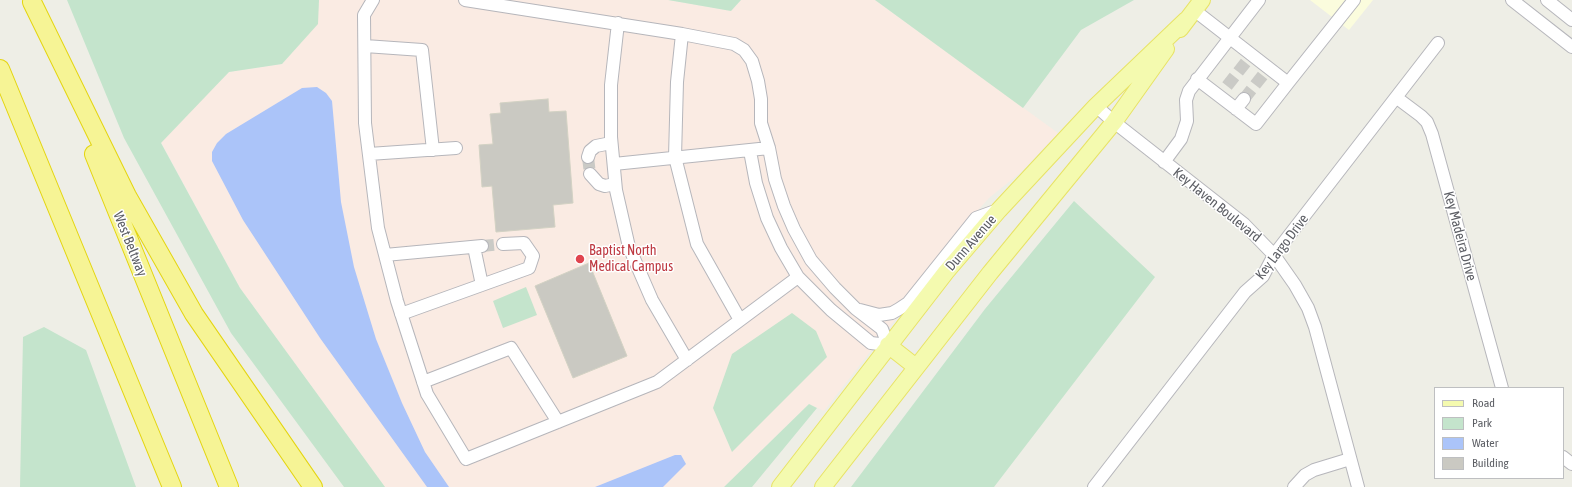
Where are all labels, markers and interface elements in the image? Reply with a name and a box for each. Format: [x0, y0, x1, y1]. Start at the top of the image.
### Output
street label: Key Haven Boulevard [1170, 164, 1264, 246]
street label: Key Madeira Drive [1440, 189, 1480, 283]
street label: West Beltway [109, 209, 151, 279]
street label: Key Largo Drive [1252, 211, 1312, 283]
street label: Dunn Avenue [942, 212, 1000, 274]
place label: Baptist North Medical Campus [589, 243, 673, 276]
marker: Baptist North Medical Campus [574, 253, 586, 265]
legend [1434, 387, 1564, 479]
text: Road [1472, 396, 1495, 410]
text: Park [1472, 416, 1492, 430]
text: Water [1472, 436, 1498, 450]
text: Building [1472, 456, 1509, 470]

